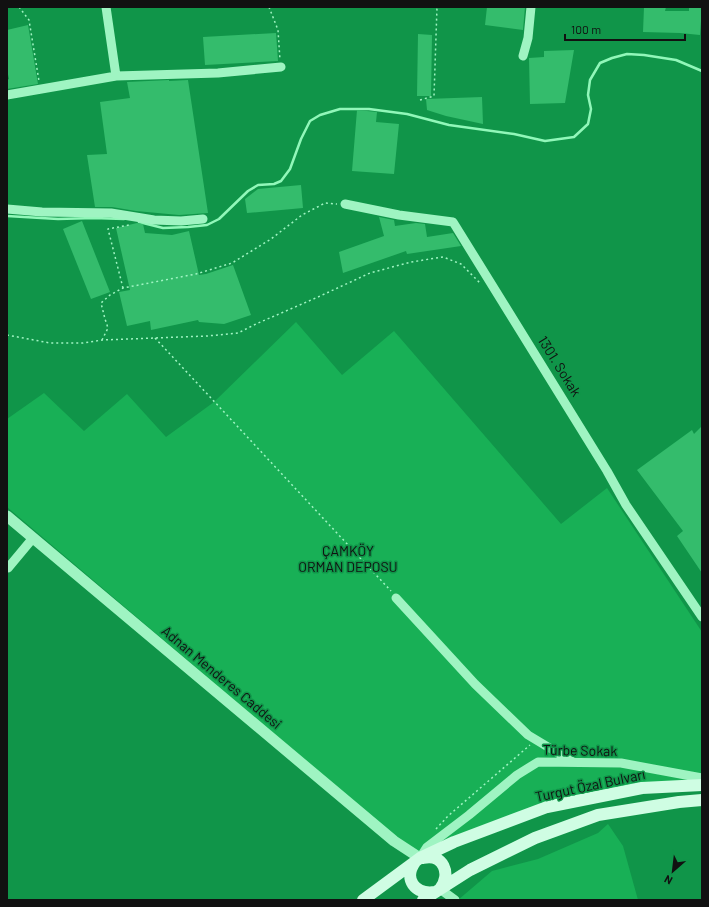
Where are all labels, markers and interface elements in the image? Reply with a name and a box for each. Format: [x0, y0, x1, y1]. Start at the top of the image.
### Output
scale bar [565, 16, 685, 42]
text: 100 m [571, 22, 601, 36]
street label: 1301. Sokak [535, 333, 585, 399]
park label: ÇAMKÖY ORMAN DEPOSU [298, 542, 398, 575]
street label: Adnan Menderes Caddesi [159, 622, 285, 732]
street label: Türbe Sokak [543, 741, 617, 759]
street label: Turgut Özal Bulvarı [534, 765, 646, 805]
north arrow [653, 851, 693, 891]
text: N [662, 873, 674, 888]

